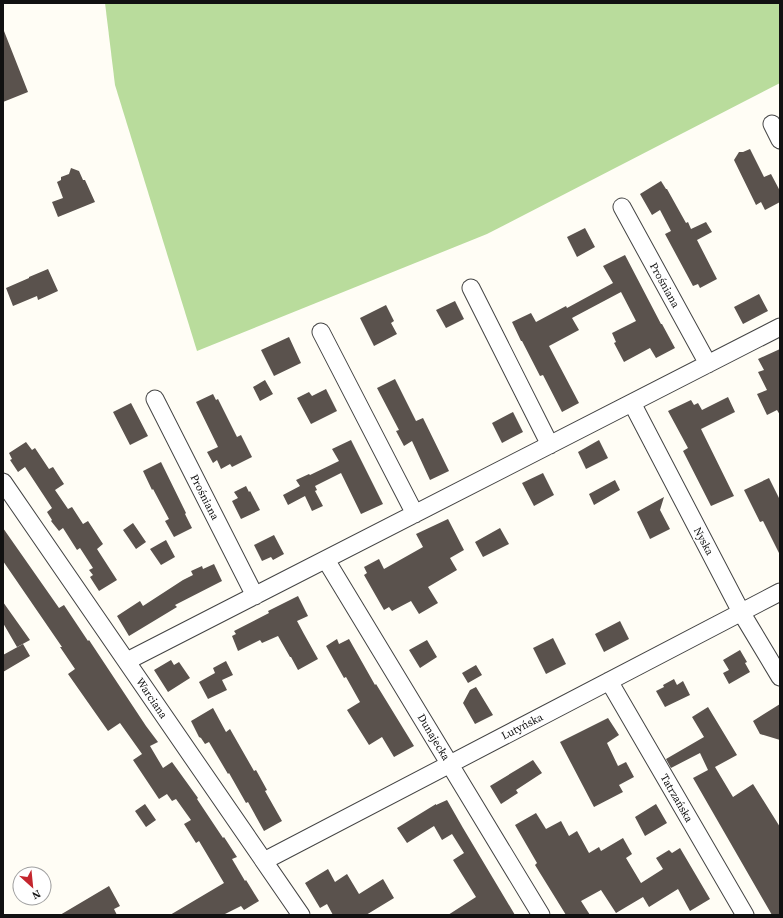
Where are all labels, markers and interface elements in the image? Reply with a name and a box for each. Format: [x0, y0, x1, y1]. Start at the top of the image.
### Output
street label: Prośniana [646, 260, 683, 311]
street label: Prośniana [187, 472, 223, 523]
street label: Nyska [690, 525, 717, 558]
street label: Warciana [132, 675, 171, 722]
street label: Lutyńska [499, 709, 546, 743]
street label: Dunajecka [414, 711, 454, 764]
street label: Tatrzańska [657, 771, 697, 826]
north arrow [12, 866, 52, 906]
text: N [29, 886, 43, 903]

